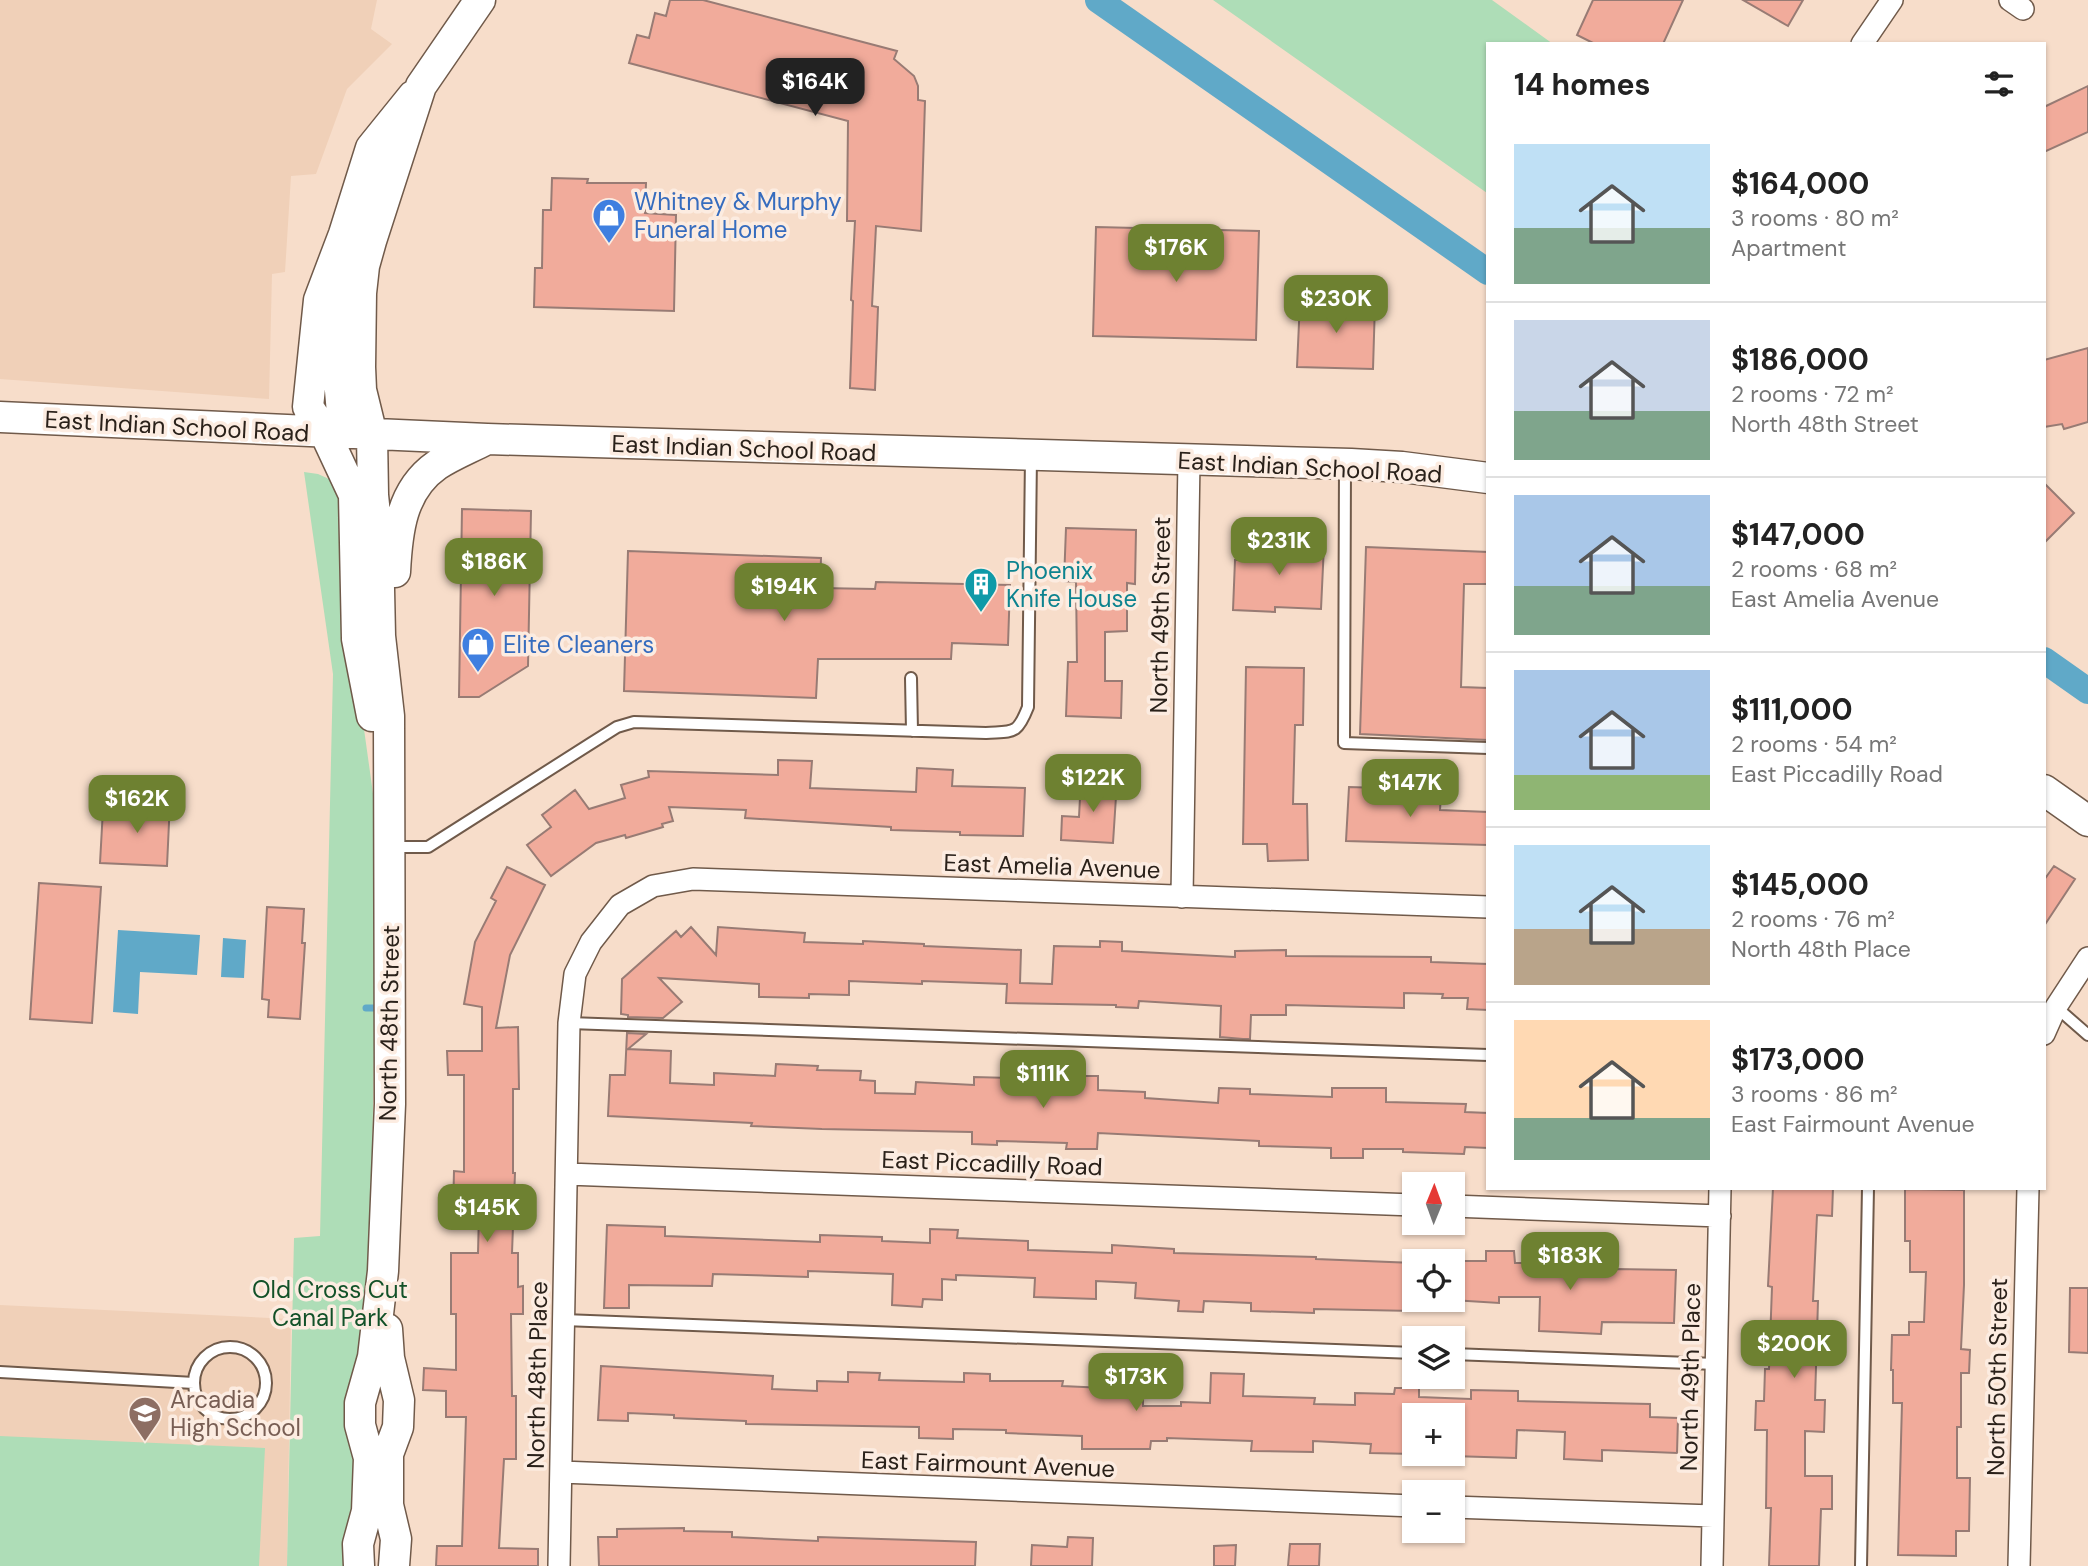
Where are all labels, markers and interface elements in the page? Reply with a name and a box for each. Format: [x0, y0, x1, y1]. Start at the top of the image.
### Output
pin: $164K [766, 58, 864, 118]
text: 14 homes [1514, 65, 1651, 104]
icon: filters [1980, 65, 2018, 103]
text: $164K [782, 66, 848, 96]
text: $164,000 [1731, 164, 1869, 203]
icon: home [1570, 172, 1654, 256]
place label: Whitney & Murphy Funeral Home [634, 186, 841, 245]
shop icon: Whitney & Murphy Funeral Home [590, 196, 628, 245]
text: 3 rooms · 80 m² [1731, 203, 1899, 233]
pin: $176K [1127, 224, 1225, 284]
text: $176K [1144, 232, 1208, 262]
text: Apartment [1731, 233, 1846, 263]
pin: $230K [1287, 276, 1385, 335]
text: $230K [1300, 283, 1372, 313]
text: $186,000 [1731, 340, 1869, 379]
icon: home [1570, 348, 1654, 432]
text: 2 rooms · 72 m² [1731, 379, 1894, 409]
street label: East Indian School Road [44, 404, 310, 448]
text: North 48th Street [1731, 409, 1919, 439]
street label: East Indian School Road [611, 428, 877, 468]
street label: East Indian School Road [1177, 445, 1443, 489]
text: $147,000 [1731, 515, 1865, 554]
street label: North 49th Street [1143, 516, 1177, 714]
pin: $231K [1230, 518, 1328, 577]
icon: home [1570, 523, 1654, 607]
text: $231K [1247, 525, 1311, 555]
pin: $186K [445, 538, 543, 598]
text: $186K [461, 546, 527, 576]
text: 2 rooms · 68 m² [1731, 554, 1897, 584]
place label: Phoenix Knife House [1006, 555, 1137, 614]
pin: $194K [735, 564, 833, 623]
building icon: Phoenix Knife House [962, 565, 1000, 614]
text: $194K [751, 571, 817, 601]
text: East Amelia Avenue [1731, 584, 1939, 614]
shop icon: Elite Cleaners [459, 625, 497, 674]
place label: Elite Cleaners [503, 629, 654, 660]
text: $111,000 [1731, 690, 1853, 729]
icon: home [1570, 698, 1654, 782]
text: 2 rooms · 54 m² [1731, 729, 1897, 759]
pin: $122K [1044, 754, 1142, 814]
text: East Piccadilly Road [1731, 759, 1943, 789]
pin: $147K [1361, 760, 1459, 819]
text: $122K [1061, 762, 1125, 792]
text: $147K [1378, 767, 1442, 797]
pin: $162K [88, 776, 186, 835]
text: $162K [105, 783, 169, 813]
street label: East Amelia Avenue [943, 847, 1161, 885]
text: $145,000 [1731, 865, 1869, 904]
icon: home [1570, 873, 1654, 957]
text: 2 rooms · 76 m² [1731, 904, 1895, 934]
street label: North 48th Street [372, 925, 406, 1121]
text: North 48th Place [1731, 934, 1911, 964]
text: $173,000 [1731, 1040, 1865, 1079]
icon: home [1570, 1048, 1654, 1132]
pin: $111K [994, 1050, 1092, 1110]
text: $111K [1016, 1058, 1070, 1088]
text: 3 rooms · 86 m² [1731, 1079, 1898, 1109]
text: East Fairmount Avenue [1731, 1109, 1975, 1139]
street label: East Piccadilly Road [881, 1144, 1103, 1182]
north arrow [1402, 1172, 1465, 1236]
map controls [1402, 1172, 1465, 1543]
pin: $145K [438, 1184, 536, 1244]
text: $145K [454, 1192, 520, 1222]
pin: $183K [1521, 1232, 1619, 1292]
text: $183K [1537, 1240, 1603, 1270]
button: locate [1402, 1249, 1465, 1312]
park label: Old Cross Cut Canal Park [252, 1274, 408, 1333]
street label: North 50th Street [1980, 1278, 2014, 1476]
street label: North 48th Place [520, 1281, 554, 1469]
street label: North 49th Place [1673, 1283, 1707, 1471]
pin: $200K [1745, 1320, 1843, 1380]
button: layers [1402, 1326, 1465, 1389]
text: $200K [1757, 1328, 1831, 1358]
pin: $173K [1087, 1354, 1185, 1413]
text: $173K [1104, 1361, 1168, 1391]
place label: Arcadia High School [170, 1384, 301, 1443]
school or university icon: Arcadia High School [126, 1394, 164, 1443]
button: + [1402, 1403, 1465, 1466]
street label: East Fairmount Avenue [860, 1444, 1116, 1484]
button: − [1402, 1480, 1465, 1543]

